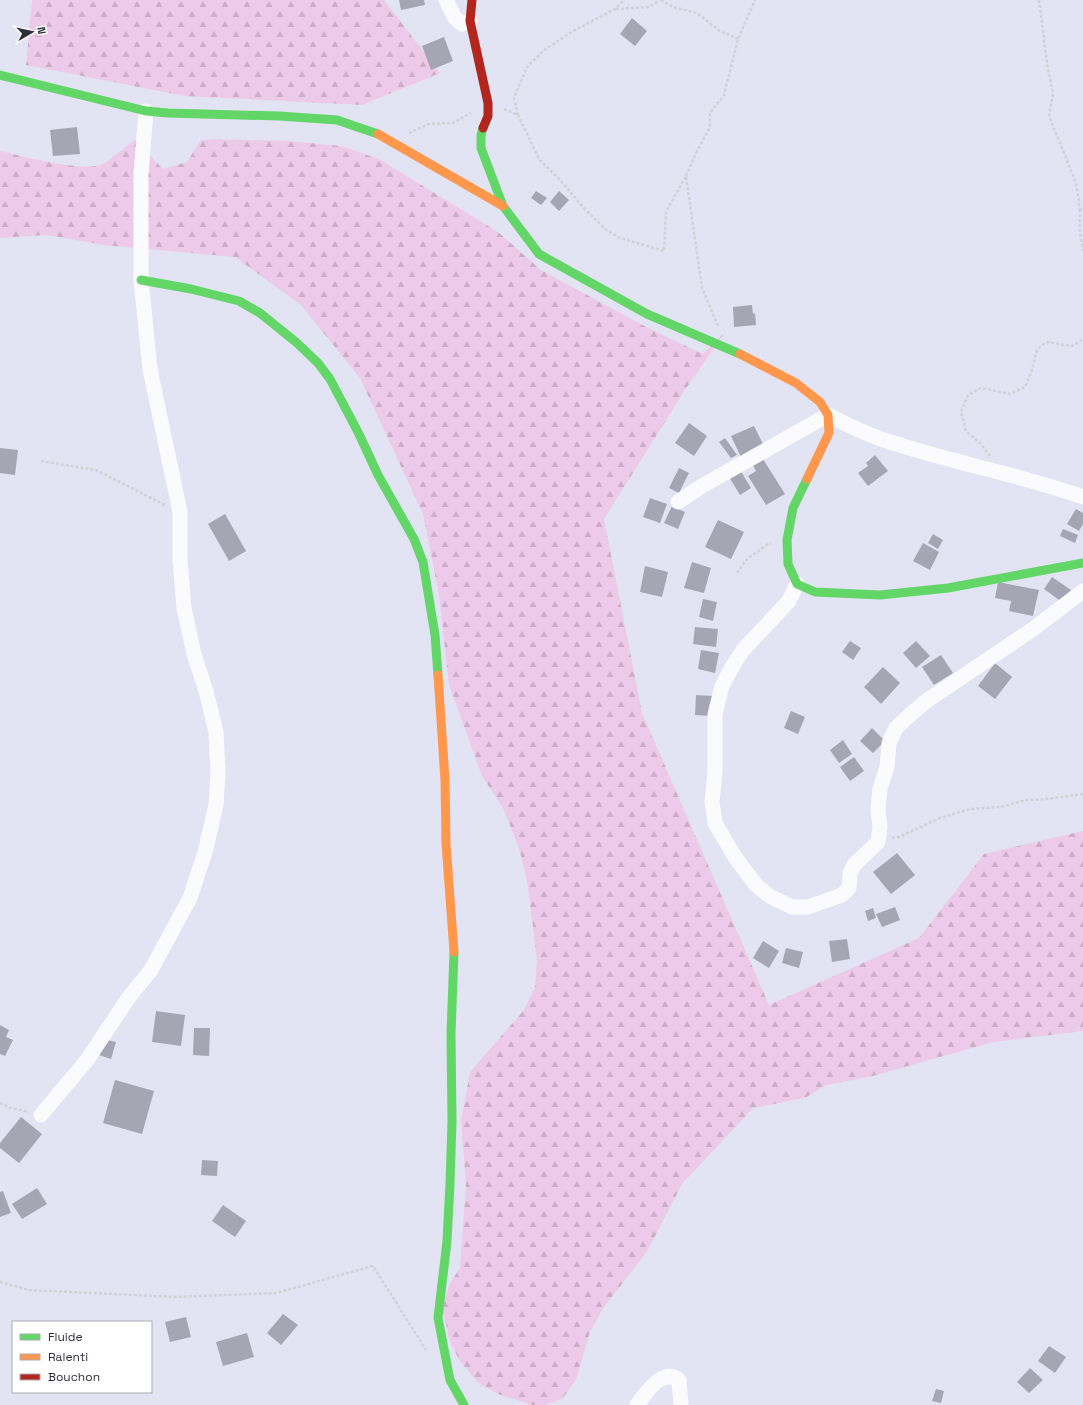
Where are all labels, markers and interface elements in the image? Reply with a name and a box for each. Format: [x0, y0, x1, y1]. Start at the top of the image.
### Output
north arrow [12, 12, 52, 52]
text: N [34, 26, 49, 35]
legend [12, 1321, 152, 1393]
text: Fluide [48, 1329, 83, 1345]
text: Ralenti [48, 1349, 88, 1365]
text: Bouchon [48, 1369, 100, 1385]

